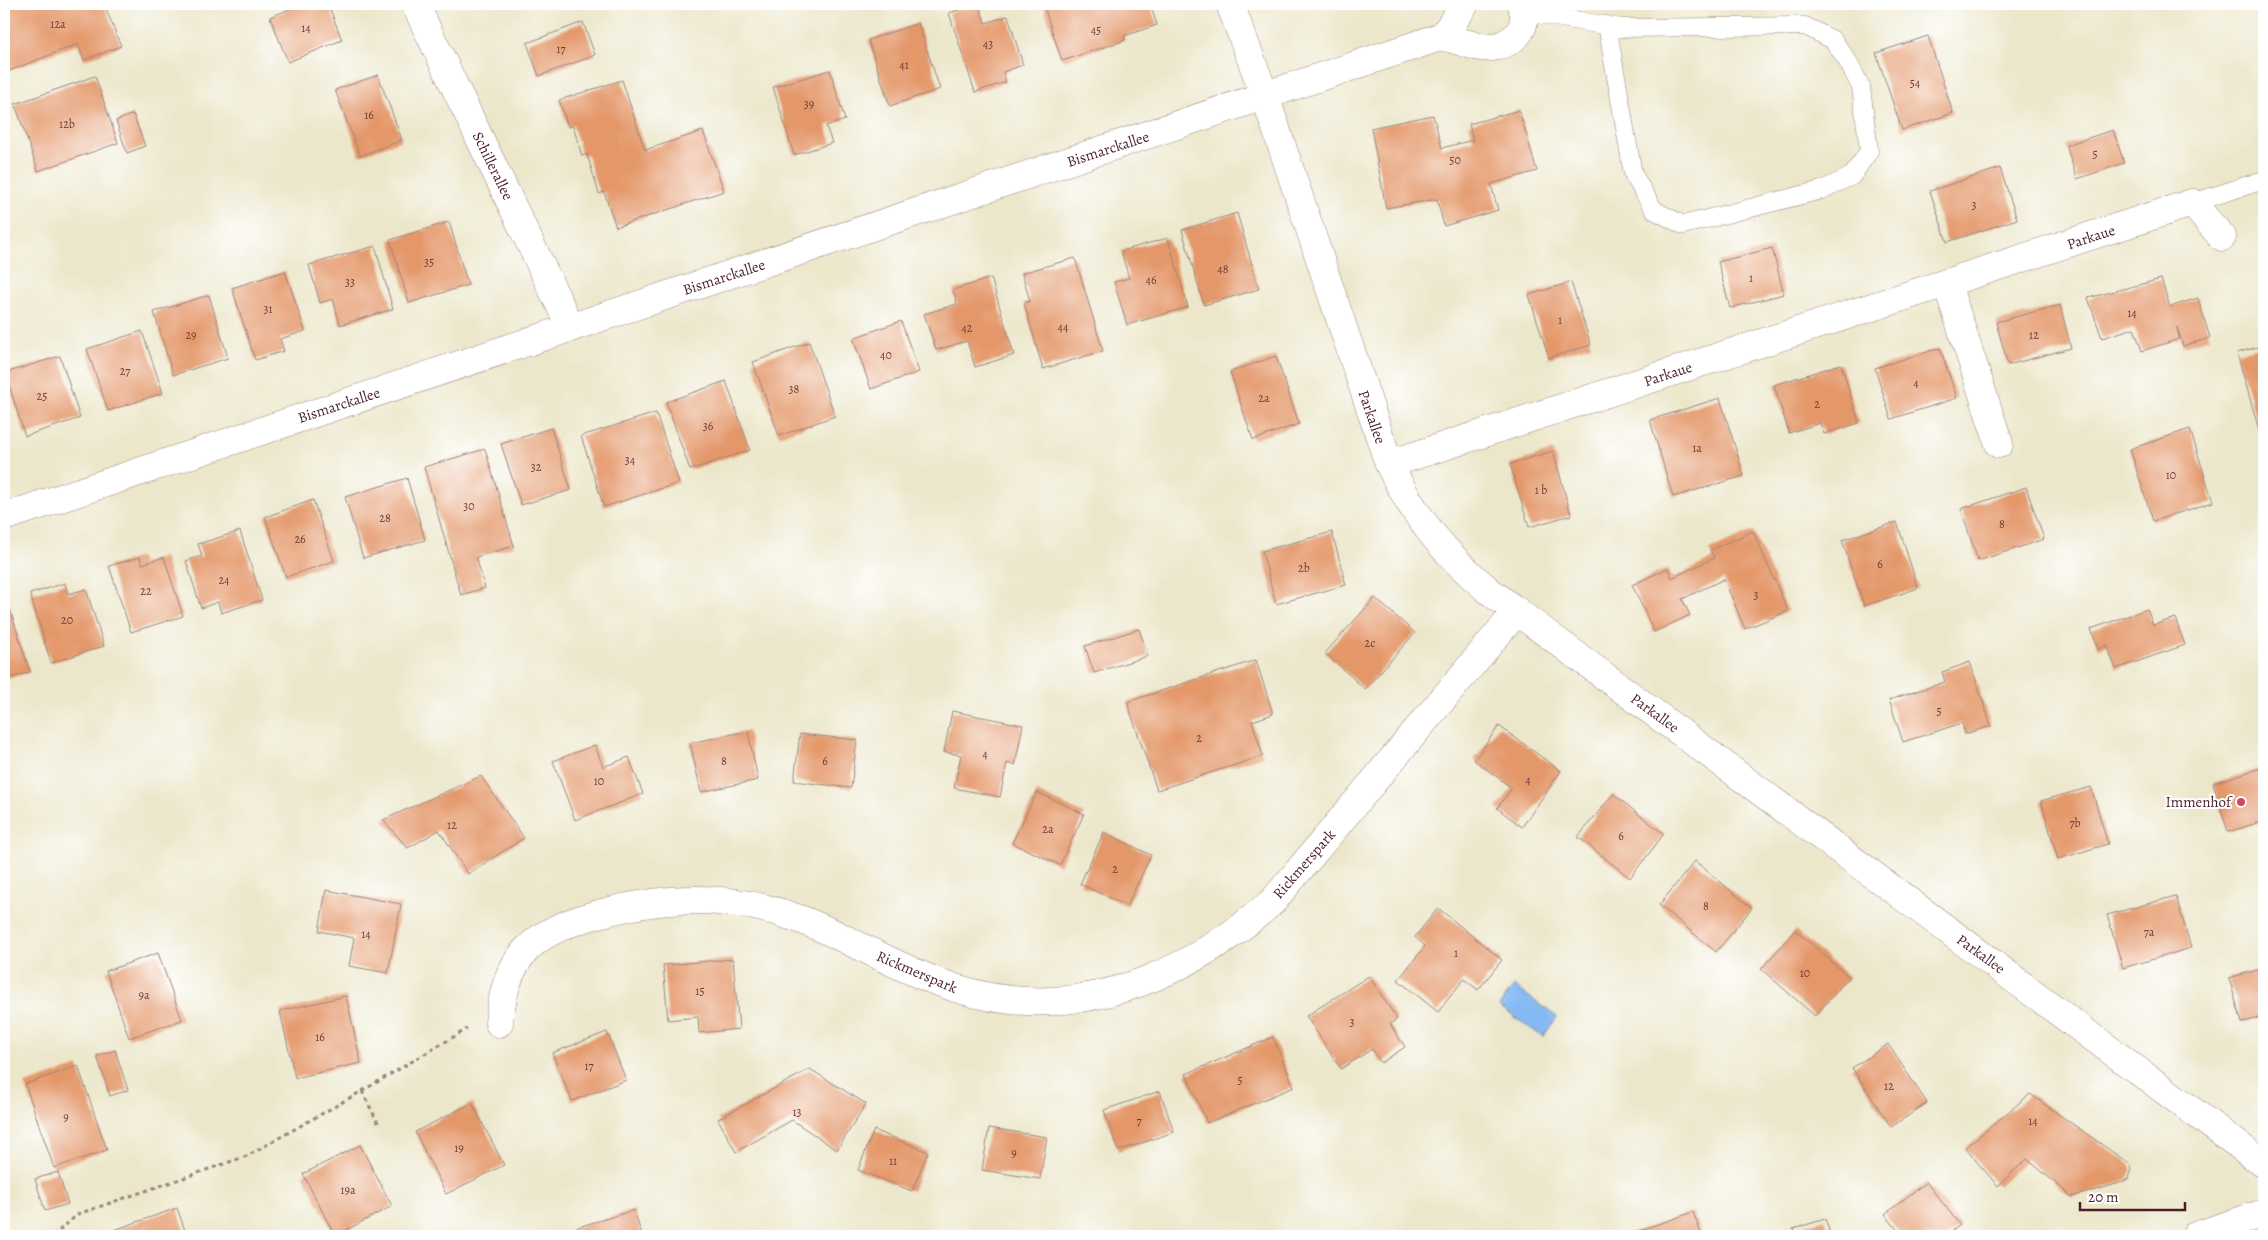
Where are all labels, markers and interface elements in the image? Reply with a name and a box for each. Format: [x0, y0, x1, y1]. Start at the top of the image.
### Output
house number: 12a [50, 16, 66, 32]
house number: 14 [301, 20, 311, 36]
house number: 45 [1091, 22, 1101, 38]
house number: 43 [983, 36, 993, 52]
house number: 17 [556, 41, 567, 57]
house number: 41 [899, 57, 909, 73]
house number: 54 [1910, 75, 1921, 91]
house number: 39 [804, 96, 814, 112]
house number: 16 [364, 107, 374, 123]
house number: 12b [59, 116, 75, 132]
street label: Bismarckallee [1064, 126, 1152, 172]
street label: Schillerallee [468, 129, 518, 204]
house number: 5 [2092, 146, 2098, 162]
house number: 50 [1449, 152, 1461, 168]
house number: 3 [1972, 197, 1977, 213]
street label: Parkaue [2064, 220, 2118, 254]
house number: 35 [424, 254, 434, 270]
street label: Bismarckallee [680, 254, 768, 300]
house number: 48 [1217, 261, 1229, 277]
house number: 1 [1749, 270, 1753, 286]
house number: 46 [1146, 272, 1157, 288]
house number: 33 [345, 274, 355, 290]
house number: 31 [263, 301, 273, 317]
house number: 14 [2127, 305, 2137, 321]
house number: 1 [1558, 312, 1562, 328]
house number: 44 [1058, 319, 1069, 335]
house number: 42 [961, 320, 973, 336]
house number: 29 [185, 327, 197, 343]
house number: 12 [2029, 327, 2039, 343]
house number: 40 [880, 347, 892, 363]
street label: Parkaue [1641, 357, 1695, 391]
house number: 27 [120, 363, 131, 379]
house number: 4 [1913, 375, 1919, 391]
house number: 38 [789, 381, 800, 397]
street label: Bismarckallee [295, 382, 383, 428]
street label: Parkallee [1353, 387, 1391, 447]
house number: 25 [37, 388, 47, 404]
house number: 2a [1258, 390, 1270, 406]
house number: 2 [1814, 396, 1820, 412]
house number: 36 [703, 418, 714, 434]
house number: 1a [1692, 440, 1702, 456]
house number: 34 [625, 452, 636, 468]
house number: 32 [531, 459, 542, 475]
house number: 10 [2166, 467, 2176, 483]
house number: 1 b [1535, 482, 1547, 498]
house number: 30 [463, 498, 475, 514]
house number: 28 [379, 510, 391, 526]
house number: 8 [1999, 516, 2005, 532]
house number: 26 [294, 531, 306, 547]
house number: 6 [1877, 556, 1883, 572]
house number: 2b [1298, 560, 1310, 576]
house number: 24 [218, 572, 230, 588]
house number: 22 [140, 583, 152, 599]
house number: 3 [1754, 587, 1759, 603]
house number: 20 [61, 612, 73, 628]
house number: 2c [1365, 635, 1375, 651]
street label: Parkallee [1627, 689, 1684, 738]
house number: 5 [1936, 703, 1942, 719]
house number: 2 [1196, 730, 1202, 746]
house number: 4 [982, 746, 988, 762]
house number: 8 [721, 753, 727, 769]
house number: 6 [822, 753, 828, 769]
house number: 4 [1525, 772, 1531, 788]
house number: 10 [594, 773, 604, 789]
place label: Immenhof [2165, 792, 2233, 812]
marker: Immenhof [2235, 796, 2247, 808]
house number: 7b [2069, 815, 2081, 831]
house number: 12 [447, 817, 457, 833]
house number: 2a [1042, 821, 1054, 837]
street label: Rickmerspark [1268, 825, 1340, 903]
house number: 6 [1618, 828, 1624, 844]
house number: 2 [1112, 861, 1118, 877]
house number: 8 [1703, 898, 1709, 914]
house number: 7a [2144, 924, 2155, 940]
house number: 14 [361, 926, 371, 942]
street label: Parkallee [1953, 930, 2010, 979]
house number: 1 [1454, 945, 1458, 961]
street label: Rickmerspark [873, 946, 961, 998]
house number: 10 [1800, 965, 1810, 981]
house number: 15 [695, 983, 705, 999]
house number: 9a [138, 987, 150, 1003]
house number: 3 [1350, 1014, 1355, 1030]
house number: 16 [315, 1029, 325, 1045]
house number: 17 [584, 1058, 595, 1074]
house number: 5 [1237, 1072, 1243, 1088]
house number: 12 [1884, 1078, 1894, 1094]
house number: 13 [792, 1104, 802, 1120]
house number: 9 [63, 1109, 69, 1125]
house number: 7 [1136, 1113, 1142, 1129]
house number: 14 [2028, 1113, 2038, 1129]
house number: 19 [454, 1140, 464, 1156]
house number: 9 [1011, 1145, 1017, 1161]
house number: 11 [889, 1153, 897, 1169]
scale bar [2080, 1180, 2186, 1212]
house number: 19a [340, 1182, 356, 1198]
text: 20 m [2088, 1187, 2119, 1207]

